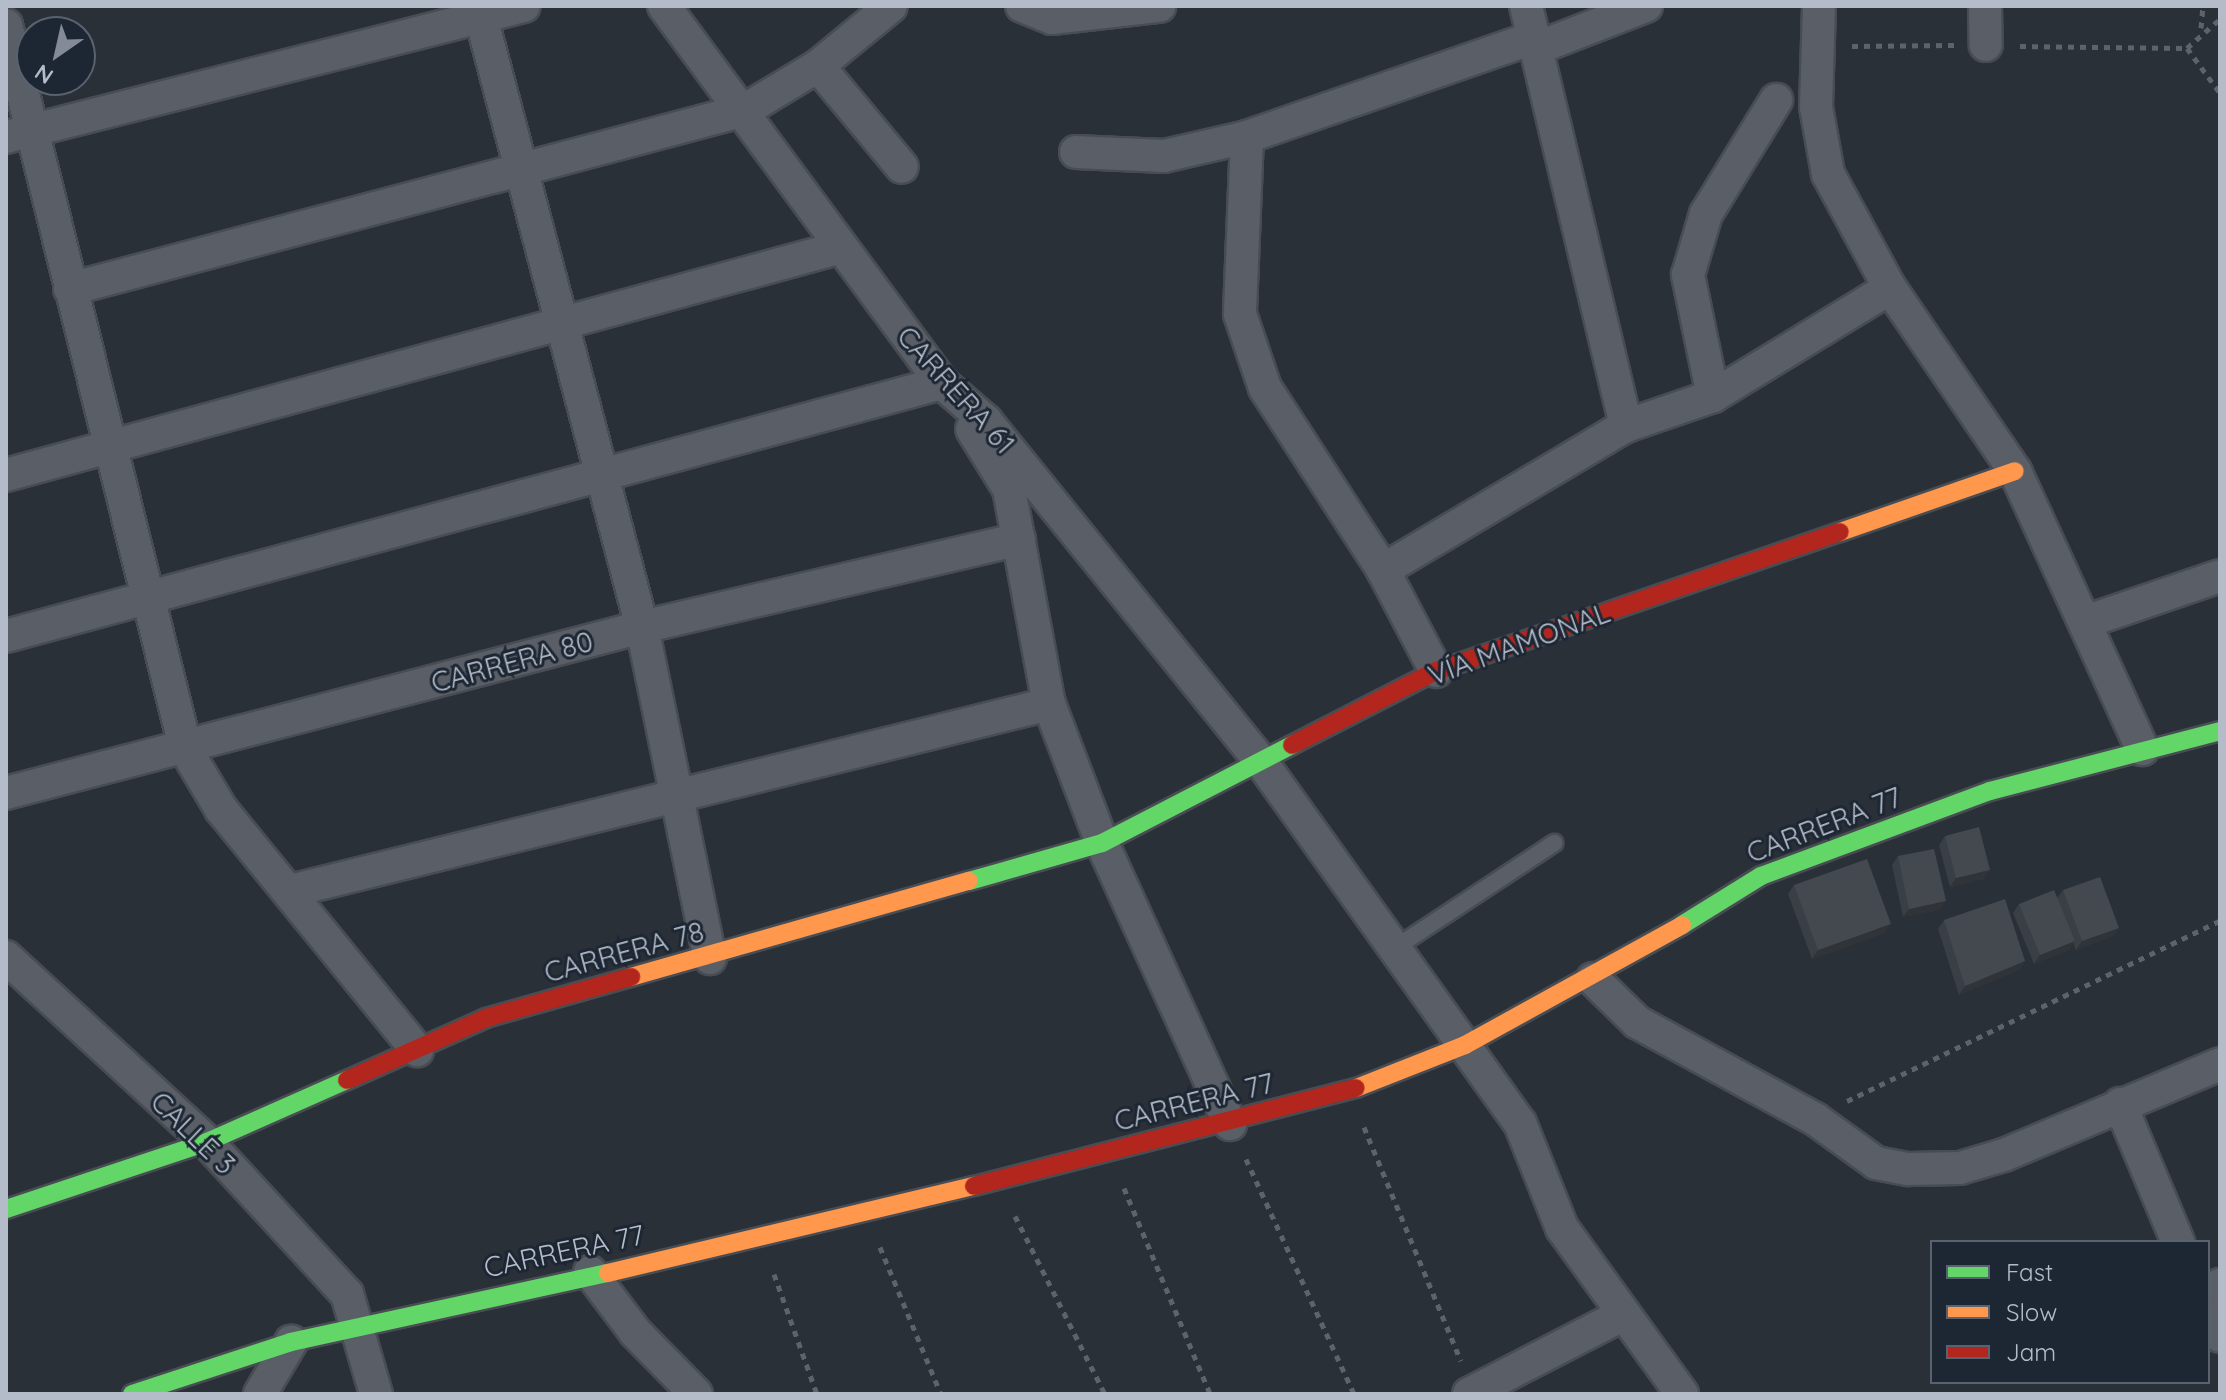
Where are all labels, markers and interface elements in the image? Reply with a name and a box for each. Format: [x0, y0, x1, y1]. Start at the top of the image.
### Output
north arrow [16, 16, 96, 96]
text: N [29, 58, 58, 90]
street label: CARRERA 61 [890, 319, 1022, 461]
street label: VÍA MAMONAL [1424, 596, 1614, 692]
street label: CARRERA 80 [427, 624, 597, 700]
street label: CARRERA 77 [1742, 780, 1906, 870]
street label: CARRERA 78 [541, 915, 707, 989]
street label: CARRERA 77 [1111, 1066, 1277, 1138]
street label: CALLE 3 [144, 1085, 242, 1181]
street label: CARRERA 77 [481, 1218, 647, 1284]
legend [1930, 1240, 2210, 1384]
text: Fast [2006, 1257, 2053, 1287]
text: Slow [2006, 1297, 2057, 1327]
text: Jam [2006, 1337, 2056, 1367]

